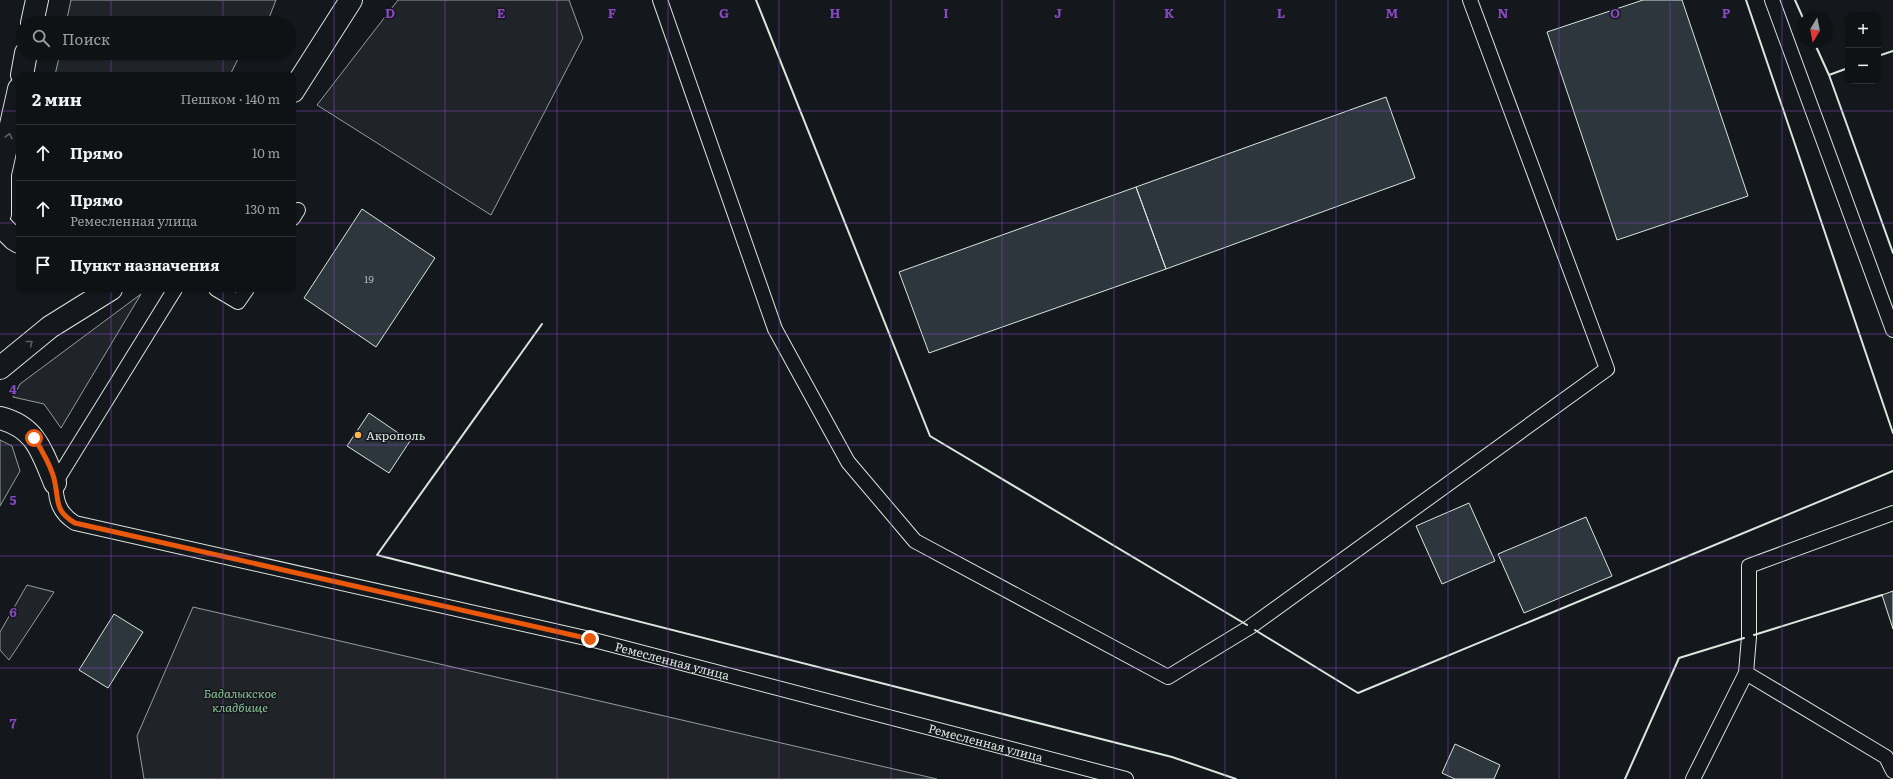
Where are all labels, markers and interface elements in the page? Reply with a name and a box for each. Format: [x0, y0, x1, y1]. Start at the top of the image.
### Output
text: D [385, 3, 395, 22]
text: E [497, 3, 506, 22]
text: F [608, 3, 616, 22]
text: G [719, 3, 729, 22]
text: H [830, 3, 841, 22]
text: I [943, 3, 949, 22]
text: J [1054, 3, 1062, 22]
text: K [1164, 3, 1175, 22]
text: L [1277, 3, 1285, 22]
text: M [1386, 3, 1399, 22]
text: N [1498, 3, 1509, 22]
text: O [1610, 3, 1620, 22]
text: P [1722, 3, 1731, 22]
north arrow [1797, 12, 1833, 48]
map controls [1845, 12, 1881, 84]
button: + [1845, 12, 1881, 48]
search box [16, 16, 296, 60]
icon: search [30, 27, 52, 49]
text: Поиск [62, 27, 110, 50]
button: − [1845, 48, 1881, 84]
text: 2 мин [32, 86, 82, 111]
text: Пешком · 140 m [180, 89, 280, 108]
one-way arrow [4, 133, 12, 139]
text: Прямо [70, 141, 123, 164]
icon: ahead [32, 142, 54, 164]
text: 10 m [252, 143, 280, 162]
text: Прямо [70, 188, 123, 211]
icon: ahead [32, 198, 54, 220]
text: 130 m [245, 199, 280, 218]
text: Ремесленная улица [70, 211, 197, 230]
text: Пункт назначения [70, 253, 220, 276]
icon: arrive [32, 254, 54, 276]
house number: 19 [364, 271, 374, 286]
one-way arrow [25, 341, 32, 348]
text: 4 [9, 379, 17, 398]
place label: Акрополь [366, 426, 426, 444]
route start [25, 429, 43, 447]
marker: Акрополь [353, 430, 363, 440]
text: 5 [9, 490, 17, 509]
text: 6 [9, 602, 17, 621]
route end [581, 630, 599, 648]
street label: Ремесленная улица [613, 637, 732, 684]
park label: Бадалыкское кладбище [204, 684, 277, 716]
text: 7 [9, 713, 17, 732]
street label: Ремесленная улица [927, 719, 1045, 766]

